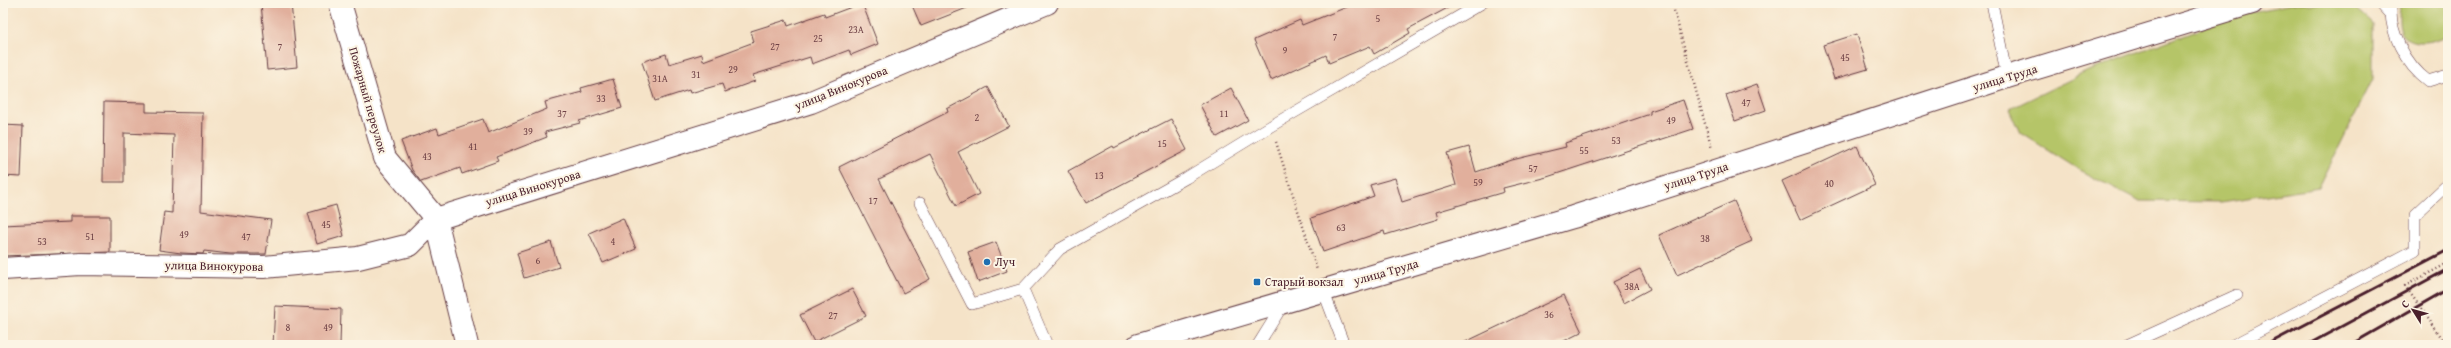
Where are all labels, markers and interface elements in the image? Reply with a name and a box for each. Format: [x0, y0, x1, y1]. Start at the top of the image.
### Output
house number: 5 [1376, 11, 1381, 26]
house number: 23А [848, 22, 864, 37]
house number: 7 [1333, 29, 1338, 44]
house number: 25 [813, 31, 823, 46]
house number: 7 [278, 39, 283, 54]
house number: 27 [770, 39, 780, 54]
house number: 9 [1283, 43, 1288, 58]
street label: Пожарный переулок [345, 45, 392, 156]
house number: 45 [1840, 50, 1850, 65]
street label: улица Труда [1970, 60, 2039, 96]
street label: улица Винокурова [791, 61, 890, 114]
house number: 29 [728, 62, 738, 77]
house number: 31 [691, 67, 701, 82]
house number: 31А [652, 71, 668, 86]
house number: 33 [596, 91, 606, 106]
house number: 47 [1741, 95, 1751, 110]
house number: 37 [557, 106, 567, 121]
house number: 11 [1219, 106, 1229, 121]
house number: 2 [975, 110, 980, 125]
house number: 49 [1666, 113, 1676, 128]
house number: 39 [523, 124, 533, 139]
house number: 53 [1611, 133, 1621, 148]
house number: 15 [1157, 136, 1167, 151]
house number: 41 [468, 139, 478, 154]
house number: 55 [1579, 143, 1589, 158]
house number: 43 [422, 149, 432, 164]
street label: улица Труда [1661, 157, 1730, 194]
house number: 57 [1528, 161, 1538, 176]
street label: улица Винокурова [482, 165, 583, 210]
house number: 13 [1094, 168, 1104, 183]
house number: 59 [1473, 175, 1483, 190]
house number: 40 [1824, 176, 1834, 191]
house number: 17 [868, 193, 878, 208]
house number: 45 [321, 217, 331, 232]
house number: 63 [1336, 220, 1346, 235]
house number: 49 [179, 227, 189, 242]
house number: 51 [85, 229, 95, 244]
house number: 47 [241, 229, 251, 244]
house number: 38 [1700, 231, 1710, 246]
house number: 53 [37, 234, 47, 249]
house number: 4 [611, 234, 616, 249]
house number: 6 [536, 253, 541, 268]
place label: Луч [995, 253, 1016, 270]
street label: улица Труда [1351, 254, 1420, 289]
street label: улица Винокурова [164, 256, 264, 275]
marker: Луч [982, 257, 992, 267]
place label: Старый вокзал [1265, 273, 1344, 290]
marker: Старый вокзал [1252, 277, 1262, 287]
house number: 38А [1624, 279, 1640, 294]
north arrow [2393, 290, 2433, 330]
text: С [2397, 297, 2413, 311]
house number: 36 [1544, 307, 1554, 322]
house number: 27 [828, 308, 838, 323]
house number: 8 [286, 320, 291, 335]
house number: 49 [323, 320, 333, 335]

